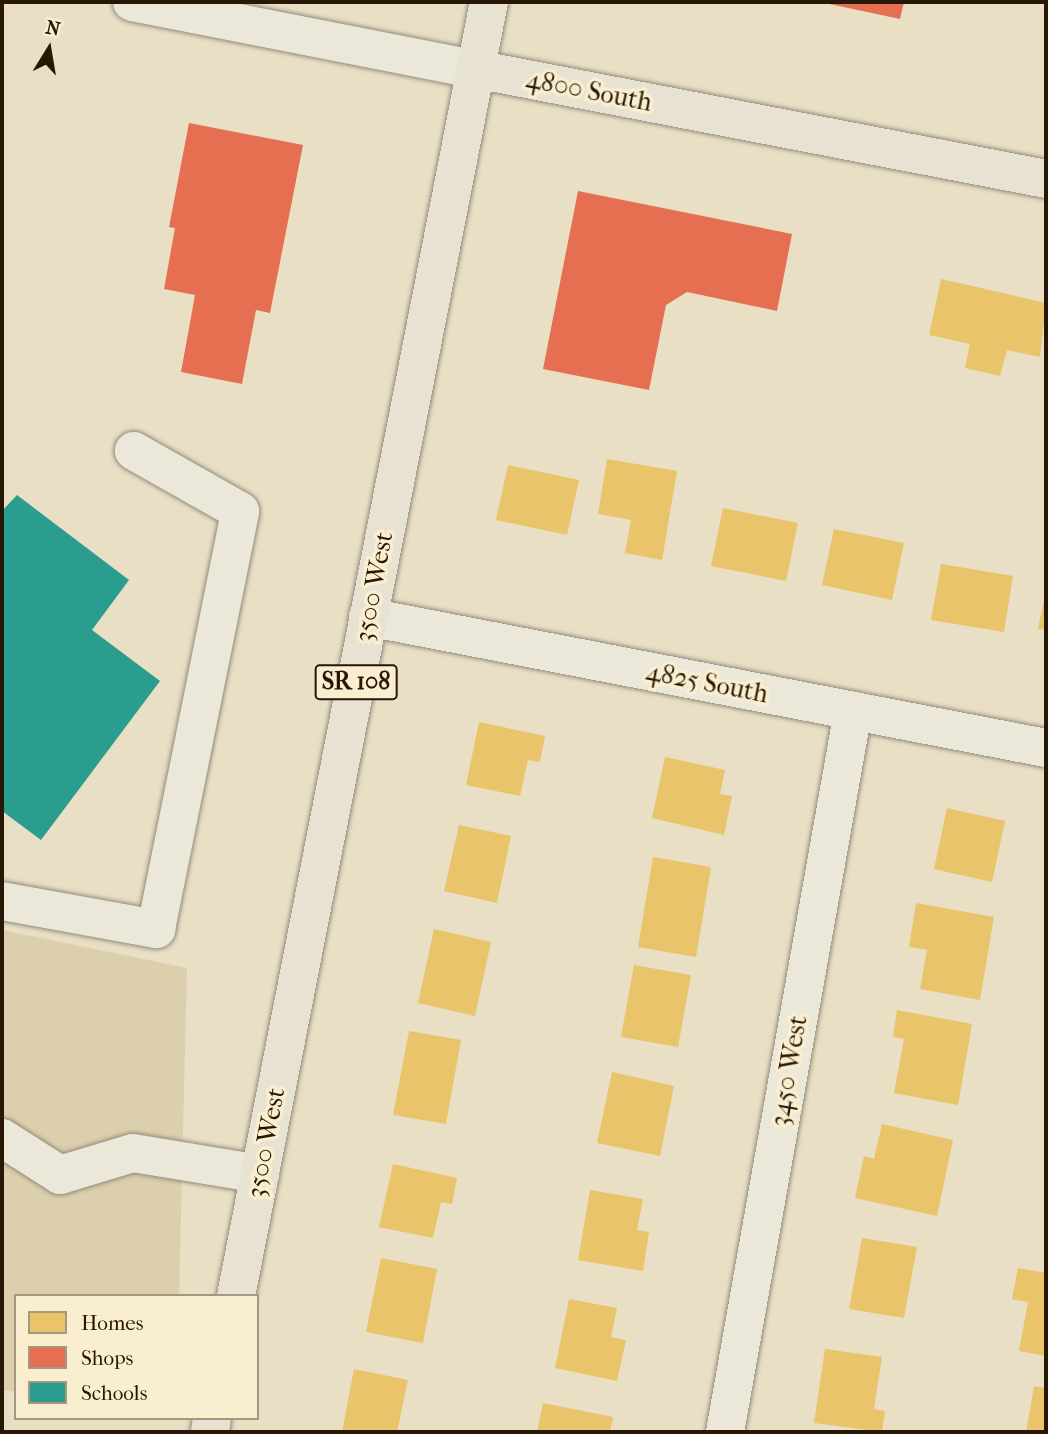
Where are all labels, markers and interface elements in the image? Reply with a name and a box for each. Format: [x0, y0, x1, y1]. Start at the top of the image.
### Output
north arrow [14, 14, 84, 84]
text: N [44, 16, 62, 41]
street label: 4800 South [523, 64, 655, 118]
street label: 3500 West [348, 529, 400, 645]
street label: 4825 South [643, 656, 771, 710]
road number: SR 108 [314, 662, 398, 702]
street label: 3450 West [764, 1013, 814, 1129]
street label: 3500 West [240, 1085, 292, 1201]
legend [14, 1294, 259, 1420]
text: Homes [81, 1311, 143, 1335]
text: Shops [81, 1346, 133, 1370]
text: Schools [81, 1381, 147, 1405]

